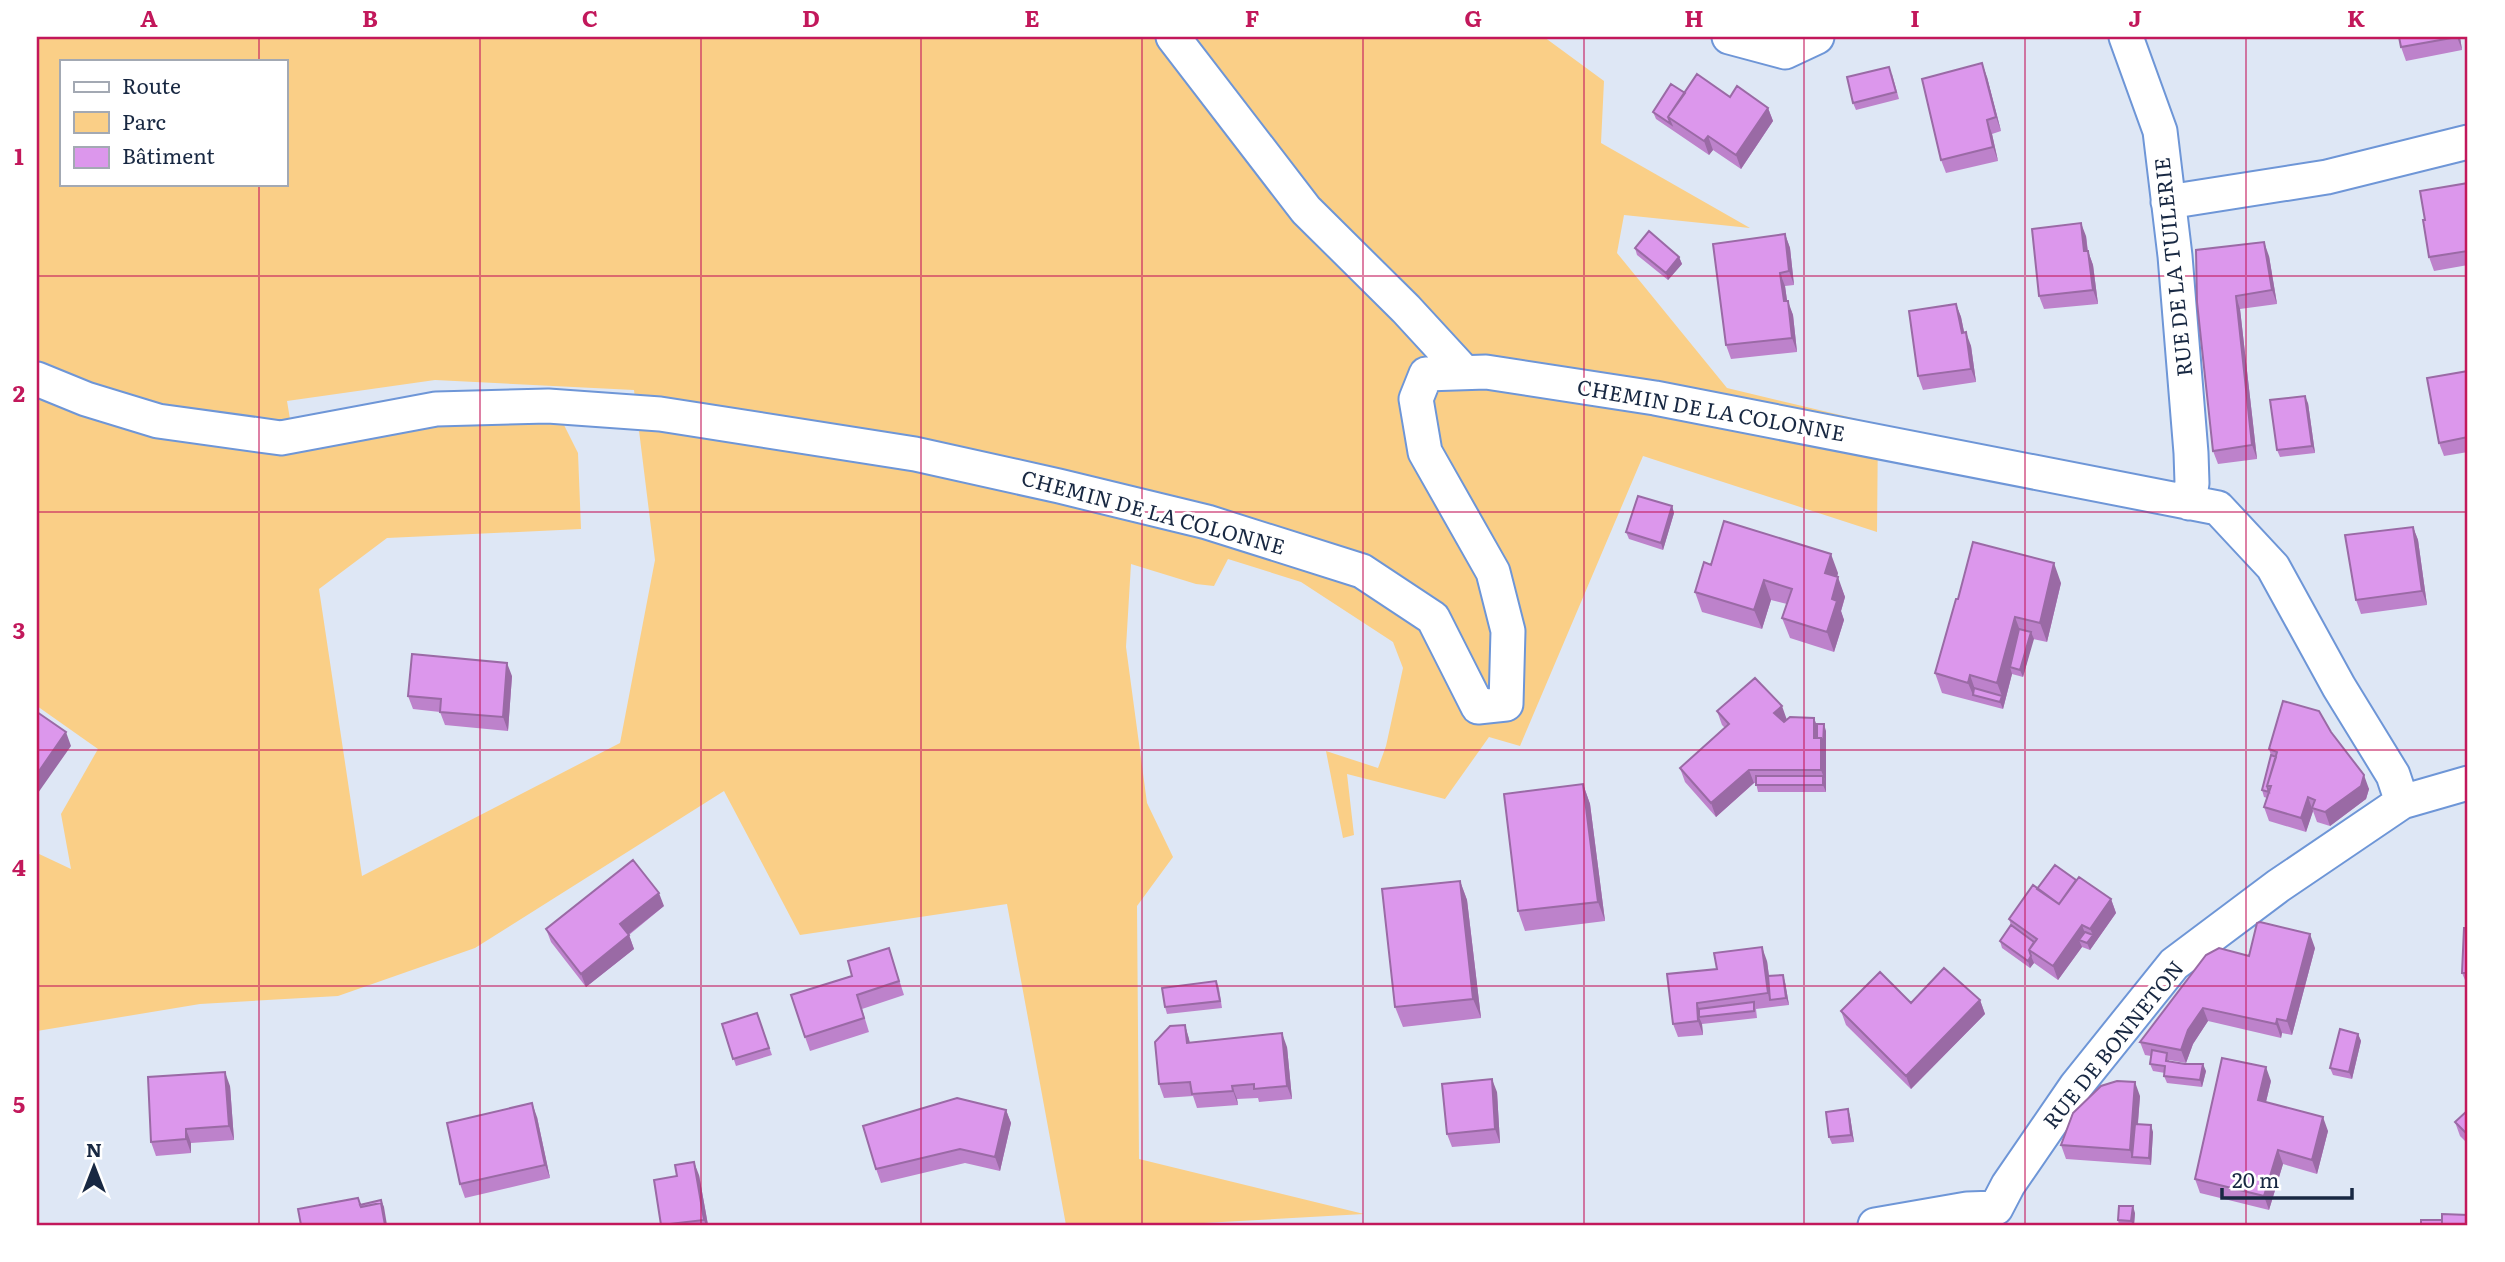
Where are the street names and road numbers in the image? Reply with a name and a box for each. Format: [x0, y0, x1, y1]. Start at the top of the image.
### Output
street label: RUE DE LA TUILERIE [2145, 156, 2198, 378]
street label: CHEMIN DE LA COLONNE [1575, 370, 1848, 447]
street label: CHEMIN DE LA COLONNE [1018, 460, 1289, 561]
street label: RUE DE BONNETON [2034, 953, 2190, 1134]

